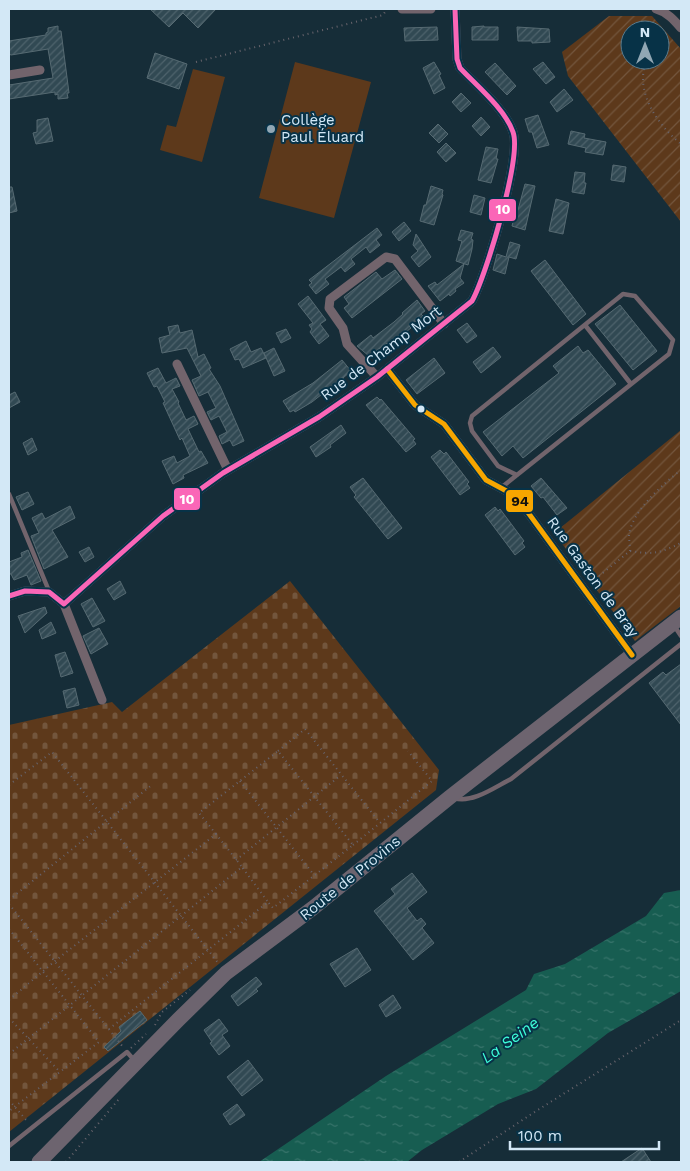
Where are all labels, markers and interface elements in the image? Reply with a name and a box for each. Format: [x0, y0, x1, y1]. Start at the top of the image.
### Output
north arrow [620, 20, 670, 70]
text: N [640, 24, 650, 40]
place label: Collège Paul Éluard [281, 111, 364, 146]
marker: Collège Paul Éluard [265, 123, 277, 135]
line badge: 10 [488, 198, 517, 222]
text: 10 [495, 201, 511, 217]
street label: Rue de Champ Mort [317, 301, 445, 404]
unlabelled marker [416, 404, 426, 414]
line badge: 10 [173, 487, 201, 511]
line badge: 94 [505, 489, 534, 513]
text: 10 [179, 491, 195, 507]
text: 94 [511, 493, 529, 509]
street label: Rue Gaston de Bray [543, 513, 643, 641]
street label: Route de Provins [296, 832, 404, 924]
water label: La Seine [478, 1013, 542, 1067]
scale bar [510, 1118, 659, 1150]
text: 100 m [518, 1127, 562, 1145]

